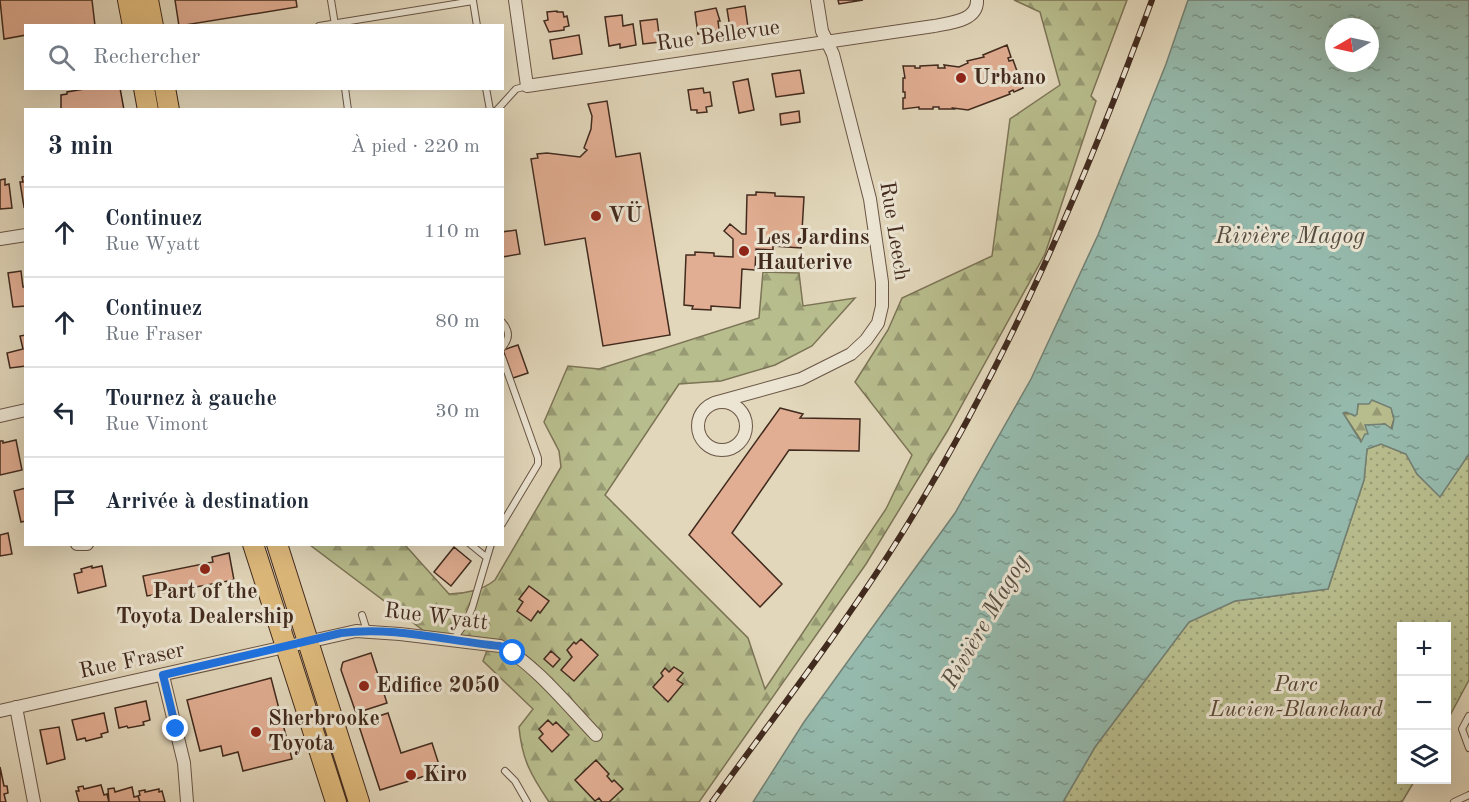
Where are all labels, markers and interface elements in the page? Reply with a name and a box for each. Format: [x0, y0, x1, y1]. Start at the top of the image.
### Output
street label: Rue Bellevue [655, 16, 781, 56]
north arrow [1325, 18, 1379, 72]
search box [24, 24, 504, 90]
icon: search [45, 41, 78, 74]
text: Rechercher [93, 46, 200, 68]
place label: Urbano [973, 67, 1046, 89]
marker: Urbano [954, 71, 968, 85]
text: 3 min [48, 134, 113, 160]
text: À pied · 220 m [351, 137, 480, 157]
street label: Rue Leech [875, 180, 913, 282]
place label: VÜ [608, 201, 642, 227]
text: Continuez [105, 208, 202, 230]
marker: VÜ [589, 209, 603, 223]
icon: ahead [48, 216, 81, 249]
text: 110 m [424, 222, 480, 242]
water label: Rivière Magog [1214, 225, 1365, 249]
place label: Les Jardins Hauterive [756, 227, 869, 274]
text: Rue Wyatt [105, 235, 200, 255]
marker: Les Jardins Hauterive [737, 244, 751, 258]
text: Continuez [105, 298, 202, 320]
icon: ahead [48, 306, 81, 339]
text: 80 m [435, 312, 480, 332]
text: Rue Fraser [105, 325, 202, 345]
text: Tournez à gauche [105, 388, 277, 410]
icon: left [48, 396, 81, 429]
text: 30 m [435, 402, 480, 422]
text: Rue Vimont [105, 415, 208, 435]
icon: arrive [48, 486, 81, 519]
text: Arrivée à destination [105, 491, 309, 513]
water label: Rivière Magog [938, 551, 1034, 694]
marker: Part of the Toyota Dealership [198, 562, 212, 576]
place label: Part of the Toyota Dealership [116, 581, 294, 628]
street label: Rue Wyatt [383, 600, 489, 634]
map controls [1397, 622, 1451, 784]
button: + [1397, 622, 1451, 676]
street label: Rue Fraser [77, 639, 187, 683]
route start [499, 639, 525, 665]
park label: Parc Lucien-Blanchard [1208, 674, 1383, 721]
place label: Edifice 2050 [376, 675, 500, 697]
button: − [1397, 676, 1451, 730]
marker: Edifice 2050 [357, 679, 371, 693]
place label: Sherbrooke Toyota [268, 708, 380, 755]
route end [162, 715, 188, 741]
marker: Sherbrooke Toyota [249, 725, 263, 739]
button: layers [1397, 730, 1451, 784]
place label: Kiro [423, 764, 467, 786]
marker: Kiro [404, 768, 418, 782]

